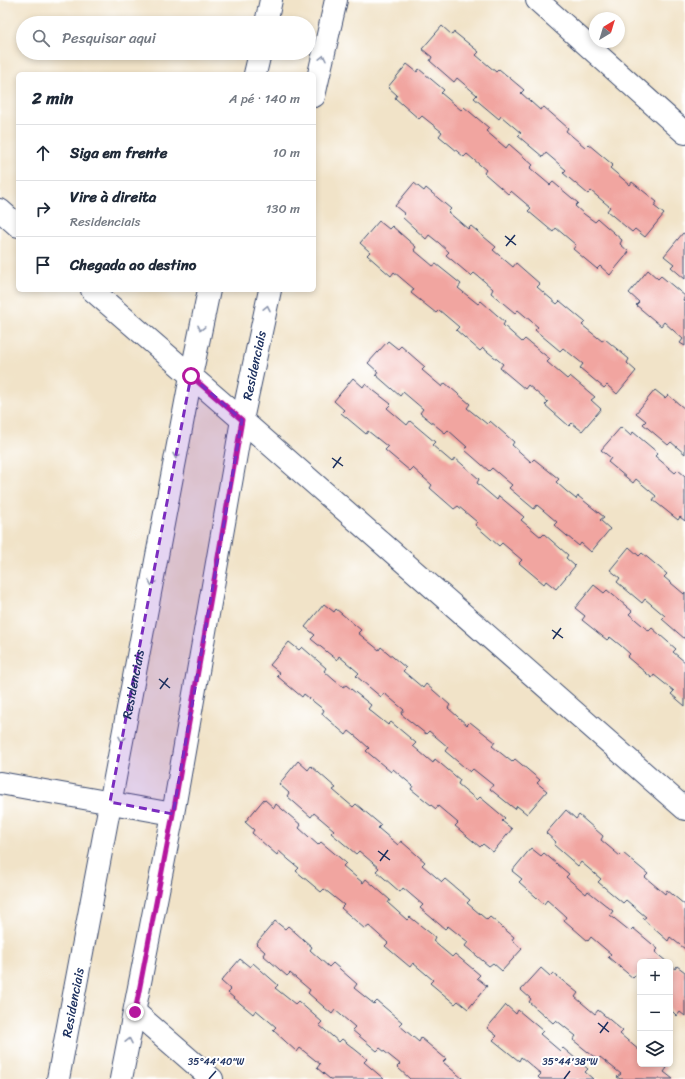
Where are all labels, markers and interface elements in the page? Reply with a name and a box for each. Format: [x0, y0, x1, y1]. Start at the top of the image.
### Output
north arrow [589, 12, 625, 48]
search box [16, 16, 316, 60]
text: Pesquisar aqui [62, 25, 156, 51]
icon: search [30, 27, 52, 49]
one-way arrow [318, 55, 326, 61]
text: 2 min [32, 83, 73, 113]
text: A pé · 140 m [229, 87, 300, 110]
text: Siga em frente [70, 140, 167, 166]
text: 10 m [273, 141, 300, 164]
icon: ahead [32, 142, 54, 164]
text: Vire à direita [70, 184, 156, 210]
text: 130 m [266, 197, 300, 220]
icon: right [32, 198, 54, 220]
text: Residenciais [70, 210, 141, 233]
text: Chegada ao destino [70, 252, 196, 278]
icon: arrive [32, 254, 54, 276]
one-way arrow [262, 305, 270, 311]
one-way arrow [198, 325, 206, 331]
street label: Residenciais [235, 328, 272, 402]
route start [182, 367, 200, 385]
one-way arrow [172, 453, 180, 459]
one-way arrow [148, 580, 156, 586]
street label: Residenciais [115, 647, 151, 721]
one-way arrow [118, 735, 127, 742]
map controls [637, 959, 673, 1067]
button: + [637, 959, 673, 995]
street label: Residenciais [55, 966, 90, 1039]
button: − [637, 995, 673, 1031]
route end [126, 1003, 144, 1021]
button: layers [637, 1031, 673, 1067]
one-way arrow [124, 1038, 132, 1044]
text: 35°44'40"W [188, 1053, 245, 1071]
text: 35°44'38"W [542, 1053, 598, 1071]

